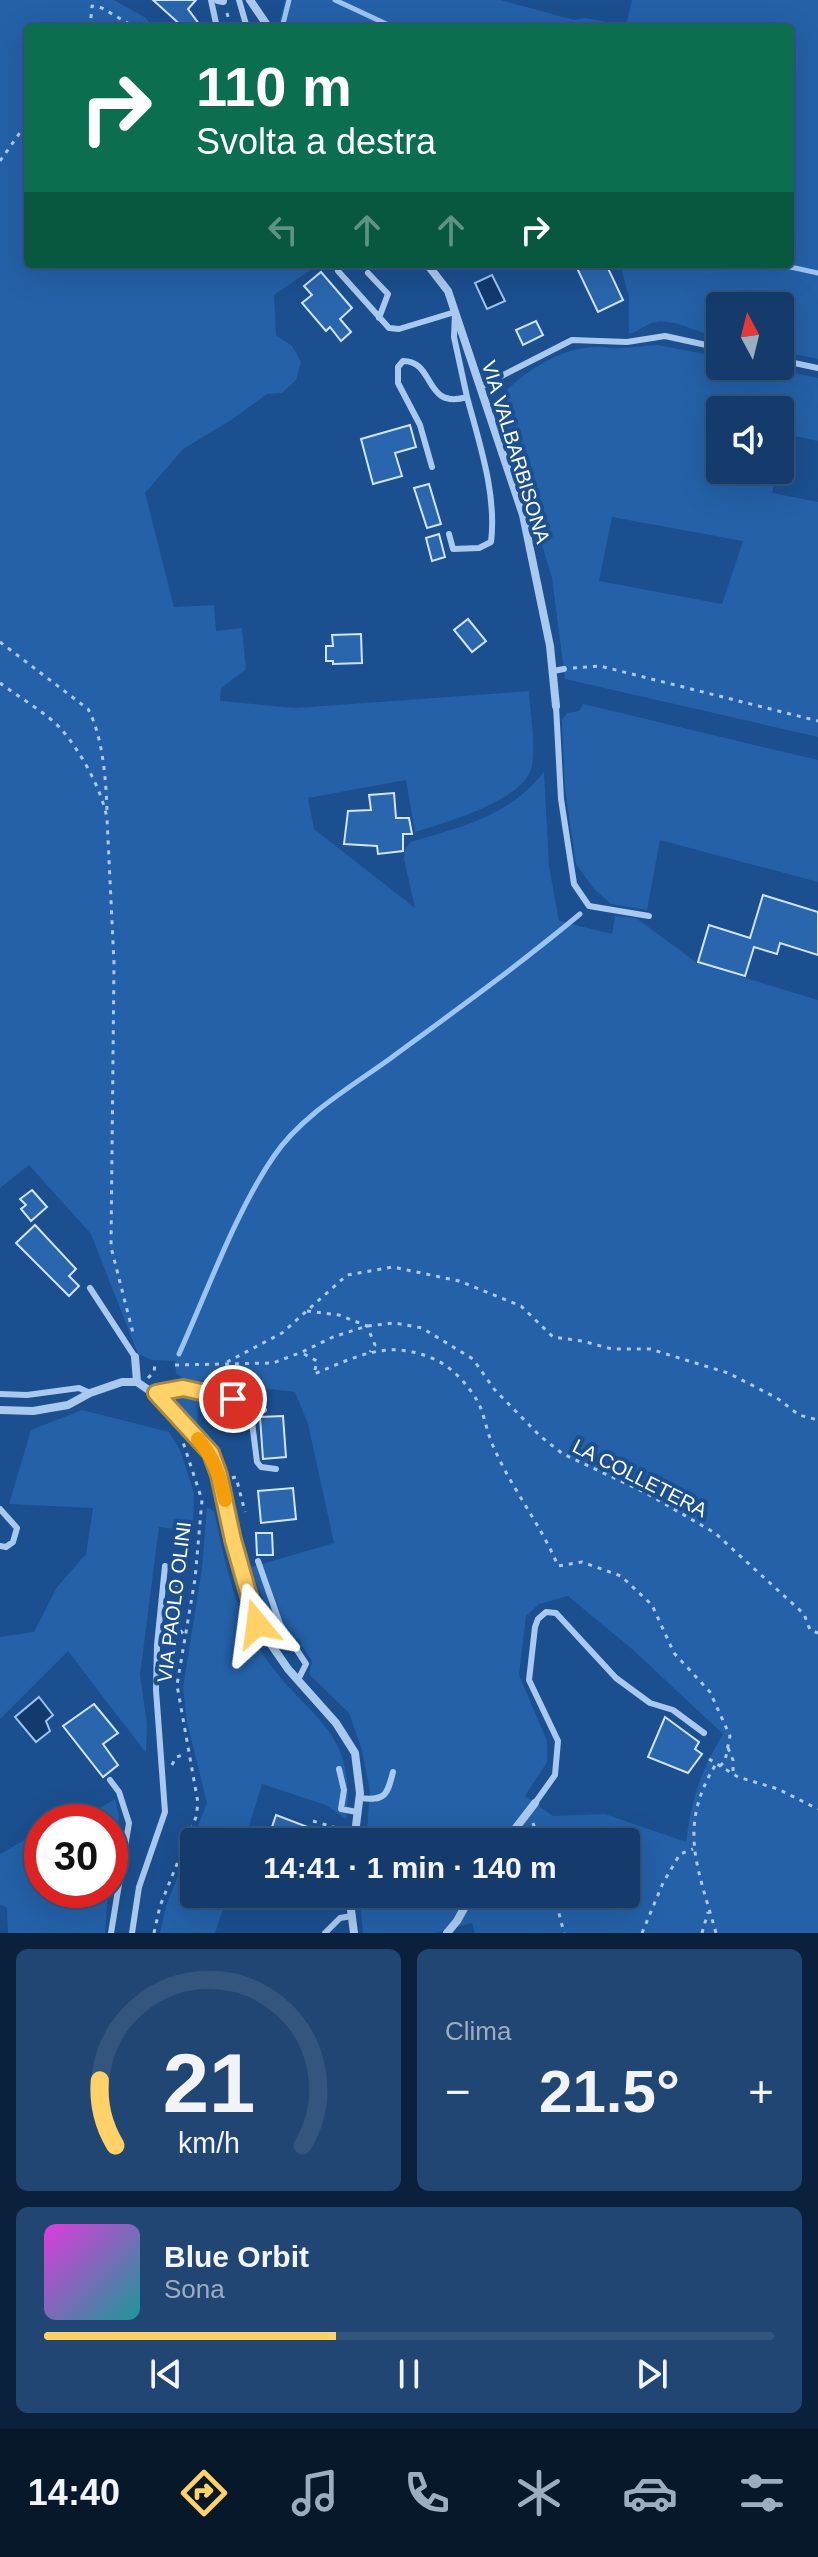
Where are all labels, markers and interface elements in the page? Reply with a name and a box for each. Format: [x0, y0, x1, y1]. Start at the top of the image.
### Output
text: 110 m [196, 55, 352, 118]
icon: right [64, 56, 168, 160]
text: Svolta a destra [196, 121, 436, 162]
icon: left [261, 208, 305, 252]
icon: ahead [345, 208, 389, 252]
icon: ahead [429, 208, 473, 252]
icon: right [513, 208, 557, 252]
north arrow [706, 292, 794, 380]
map controls [706, 292, 794, 484]
street label: VIA VALBARBISONA [478, 358, 554, 547]
button: sound [706, 396, 794, 484]
pin [199, 1365, 267, 1433]
icon: arrive [211, 1377, 255, 1421]
street label: LA COLLETERA [569, 1435, 711, 1522]
street label: VIA PAOLO OLINI [153, 1520, 195, 1684]
position arrow [215, 1582, 299, 1666]
speed limit sign: 30 [24, 1804, 128, 1908]
text: 14:41 · 1 min · 140 m [263, 1851, 557, 1884]
text: Clima [445, 2016, 511, 2046]
text: 21 [162, 2037, 255, 2130]
text: 21.5° [539, 2058, 680, 2125]
text: − [445, 2067, 471, 2116]
text: + [748, 2067, 774, 2116]
text: km/h [178, 2127, 239, 2159]
text: Blue Orbit [164, 2240, 309, 2273]
text: Sona [164, 2274, 225, 2304]
icon: previous [144, 2352, 188, 2396]
icon: pause [387, 2352, 431, 2396]
icon: next [630, 2352, 674, 2396]
icon: directions [176, 2465, 232, 2521]
icon: music [287, 2465, 343, 2521]
icon: phone [399, 2465, 455, 2521]
icon: climate [511, 2465, 567, 2521]
icon: car [622, 2465, 678, 2521]
icon: filters [734, 2465, 790, 2521]
text: 14:40 [28, 2472, 120, 2513]

